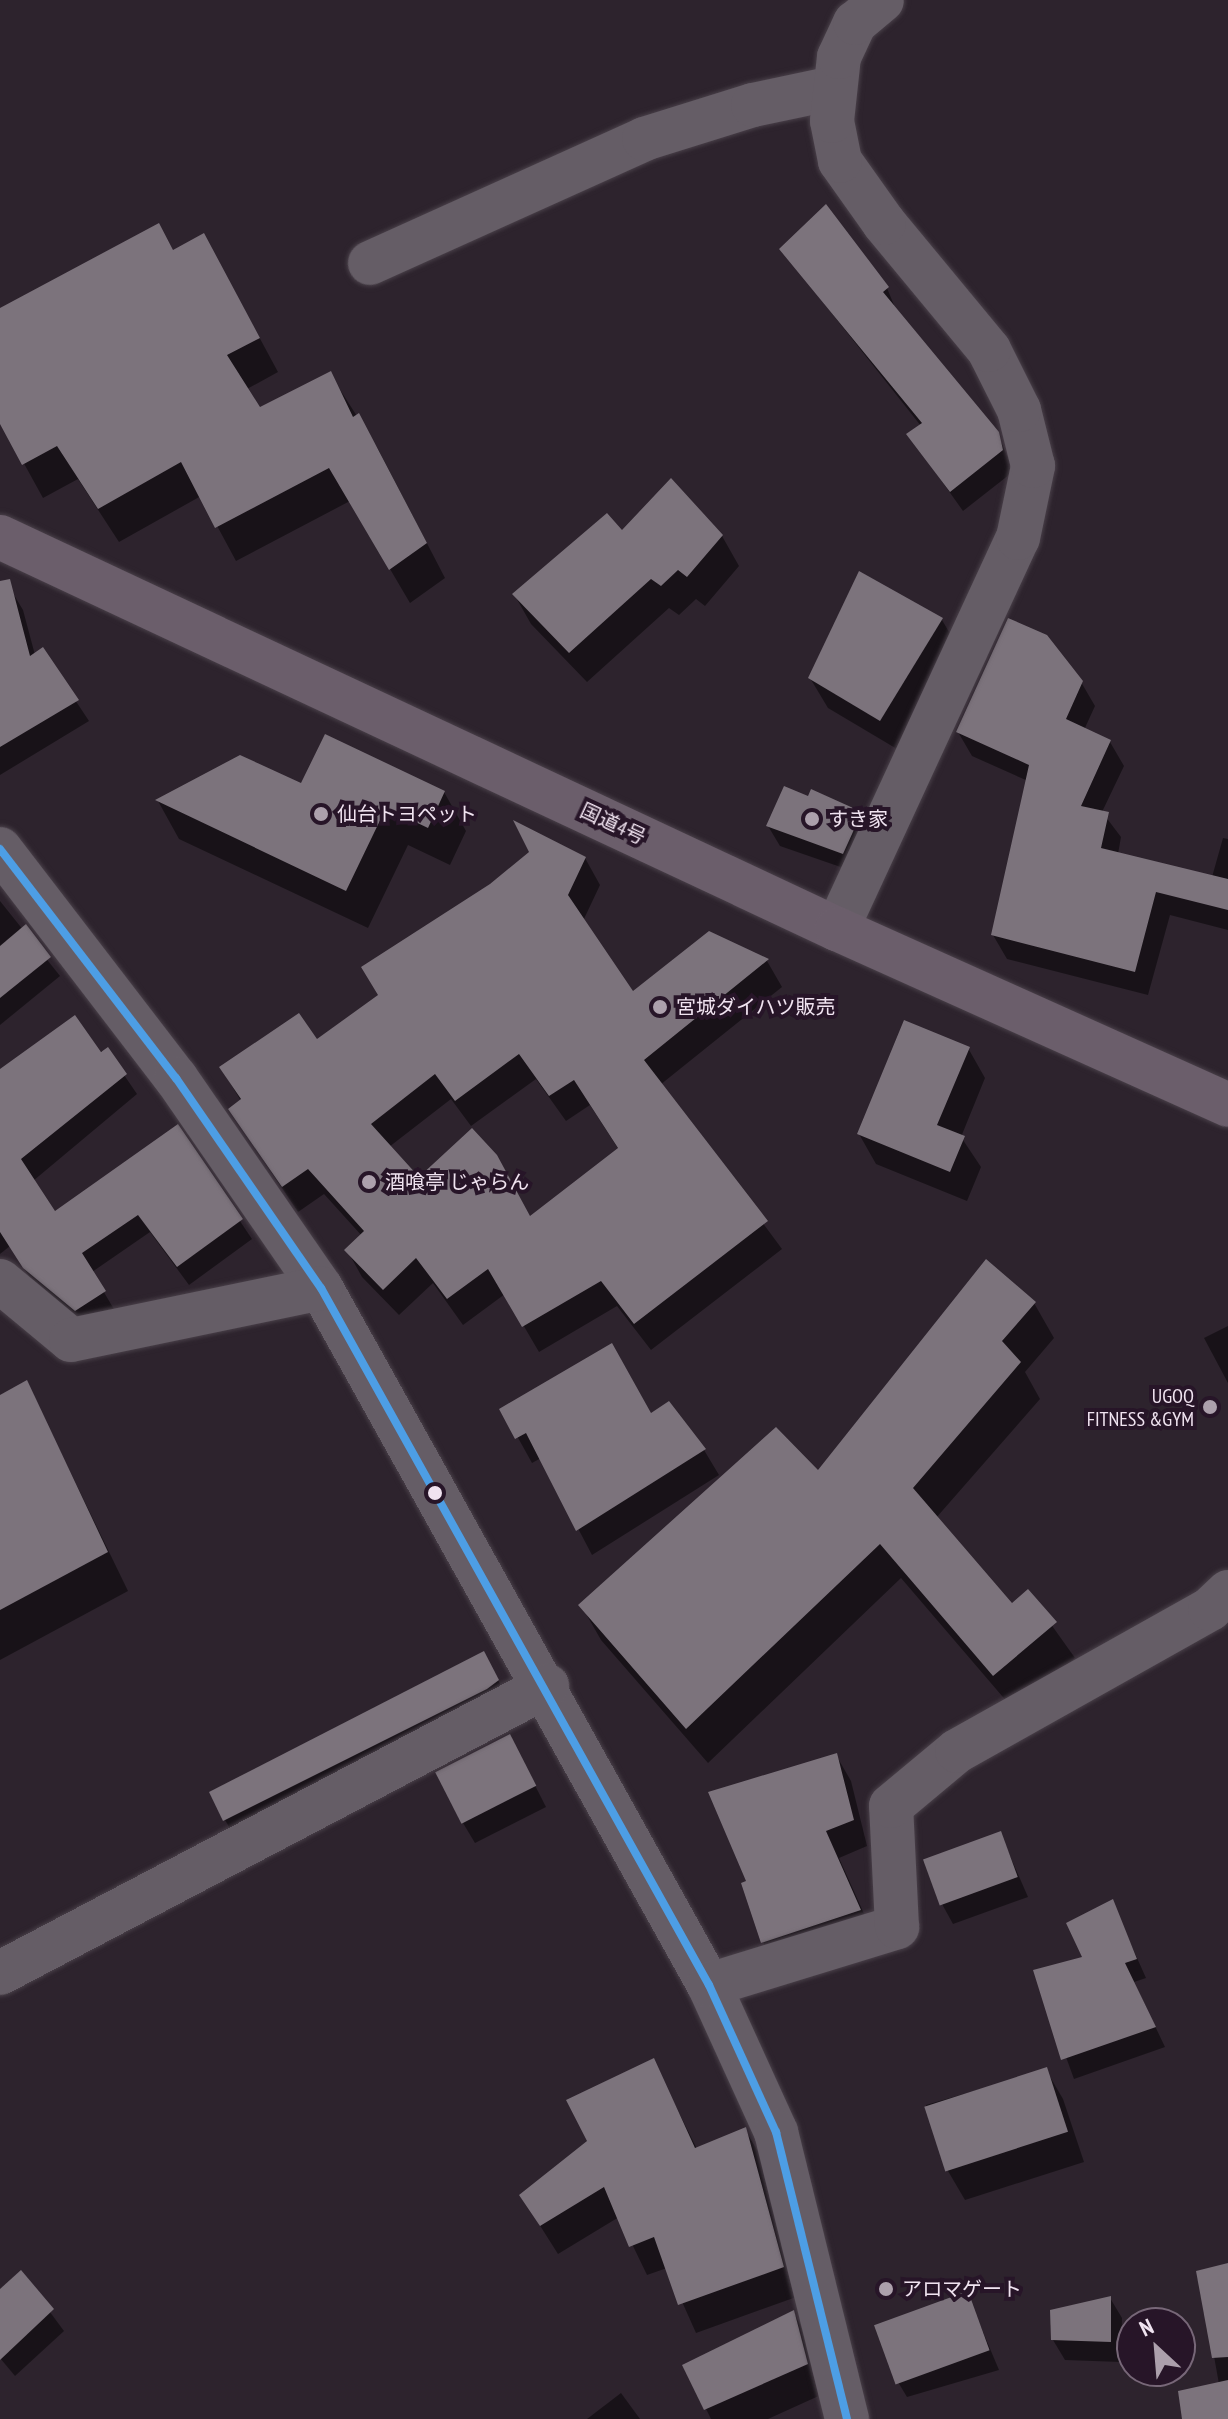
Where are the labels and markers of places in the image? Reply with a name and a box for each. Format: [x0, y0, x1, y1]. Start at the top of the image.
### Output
place label: 仙台トヨペット [337, 802, 477, 826]
marker: 仙台トヨペット [312, 805, 330, 823]
place label: すき家 [828, 807, 888, 831]
marker: すき家 [803, 810, 821, 828]
place label: 宮城ダイハツ販売 [676, 995, 836, 1019]
marker: 宮城ダイハツ販売 [651, 998, 669, 1016]
place label: 酒喰亭 じゃらん [385, 1170, 529, 1194]
marker: 酒喰亭 じゃらん [360, 1173, 378, 1191]
place label: UGOQ FITNESS &GYM [1087, 1384, 1194, 1431]
marker: UGOQ FITNESS &GYM [1201, 1398, 1219, 1416]
unlabelled marker [427, 1485, 443, 1501]
place label: アロマゲート [902, 2277, 1022, 2301]
marker: アロマゲート [877, 2280, 895, 2298]

